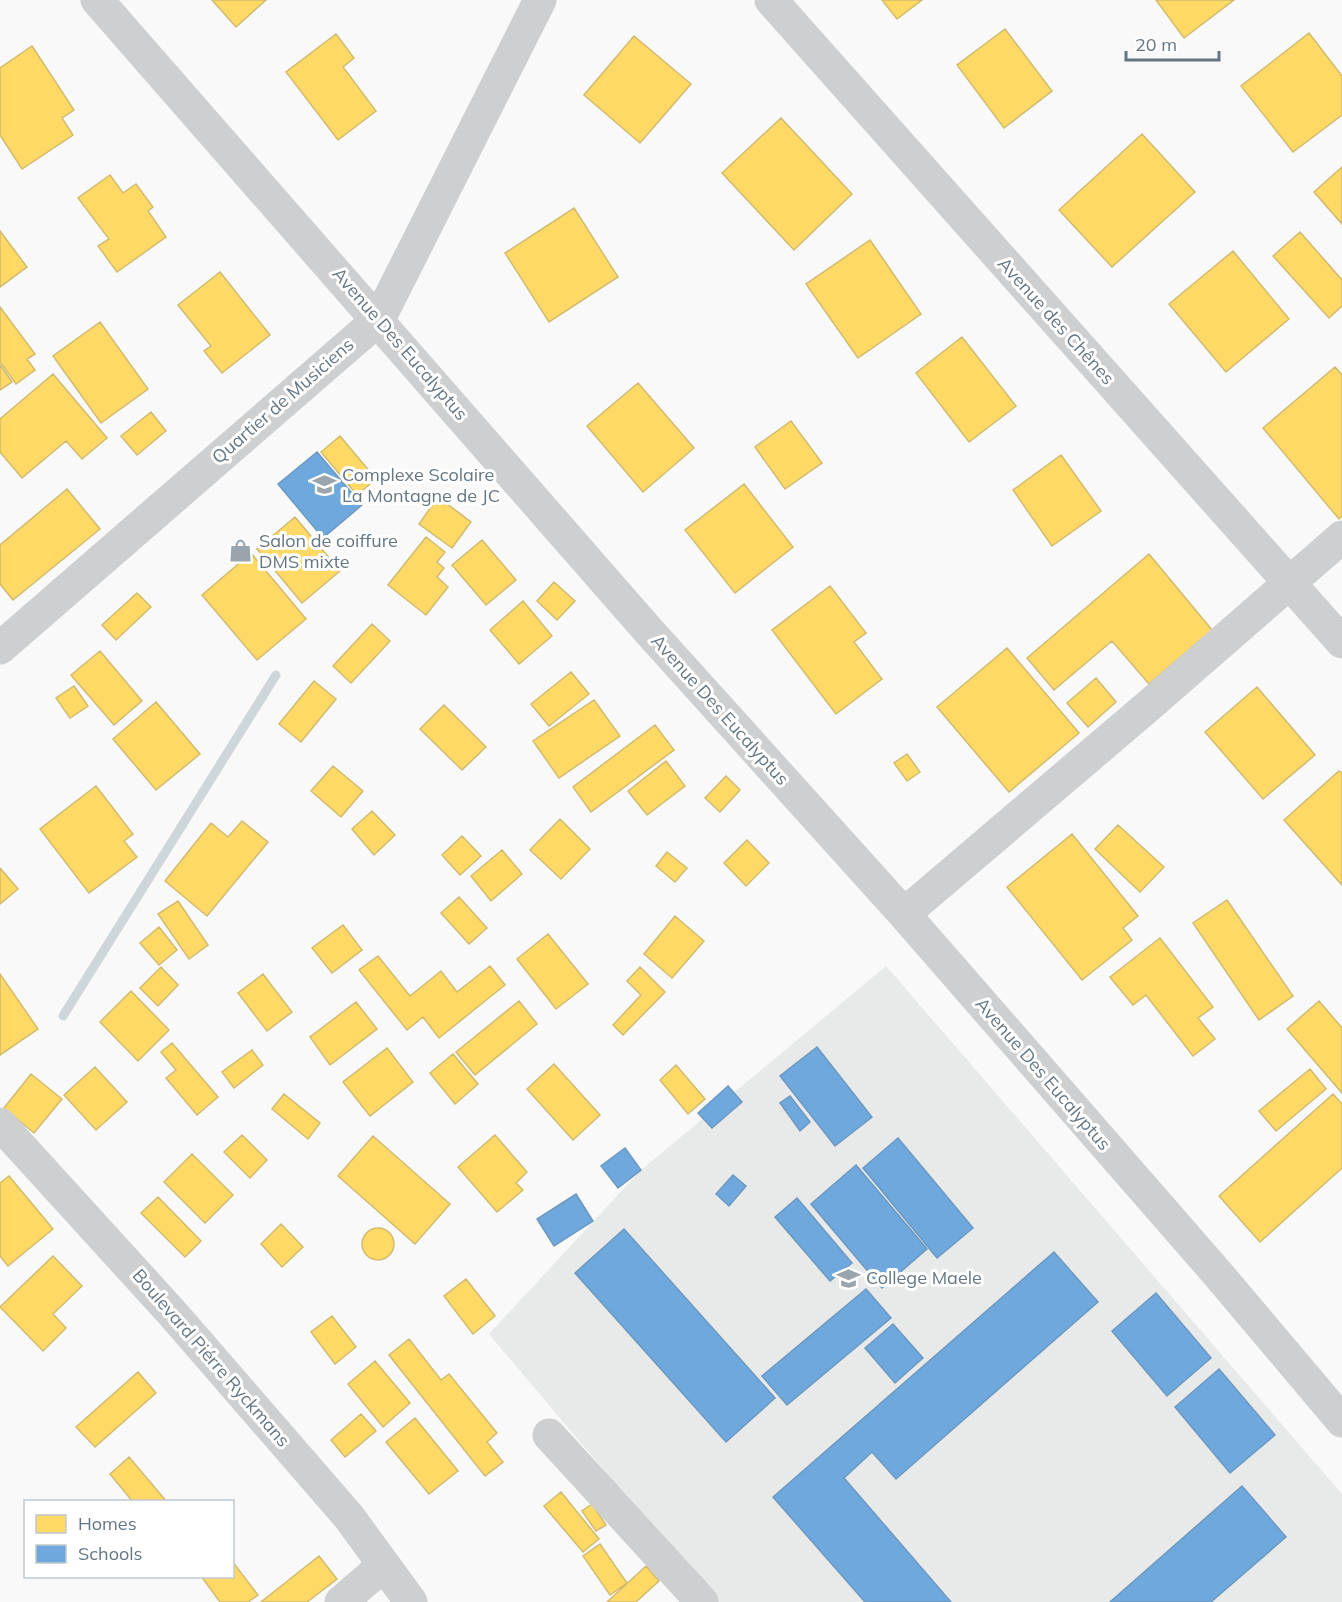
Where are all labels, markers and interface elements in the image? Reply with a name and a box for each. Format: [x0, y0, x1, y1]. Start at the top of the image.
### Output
scale bar [1126, 24, 1219, 62]
text: 20 m [1135, 33, 1177, 56]
street label: Avenue des Chênes [993, 252, 1120, 389]
street label: Avenue Des Eucalyptus [328, 263, 473, 425]
street label: Quartier de Musiciens [207, 333, 358, 469]
place label: Complexe Scolaire La Montagne de JC [342, 463, 500, 507]
school or university icon: Complexe Scolaire La Montagne de JC [311, 472, 337, 498]
place label: Salon de coiffure DMS mixte [259, 529, 398, 573]
shop icon: Salon de coiffure DMS mixte [228, 538, 254, 564]
street label: Avenue Des Eucalyptus [647, 629, 794, 790]
street label: Avenue Des Eucalyptus [971, 993, 1116, 1155]
street label: Boulevard Piérre Ryckmans [128, 1264, 295, 1451]
school or university icon: College Maele [835, 1265, 861, 1291]
place label: College Maele [866, 1266, 982, 1289]
legend [24, 1500, 234, 1578]
text: Homes [78, 1512, 137, 1535]
text: Schools [78, 1542, 143, 1565]

